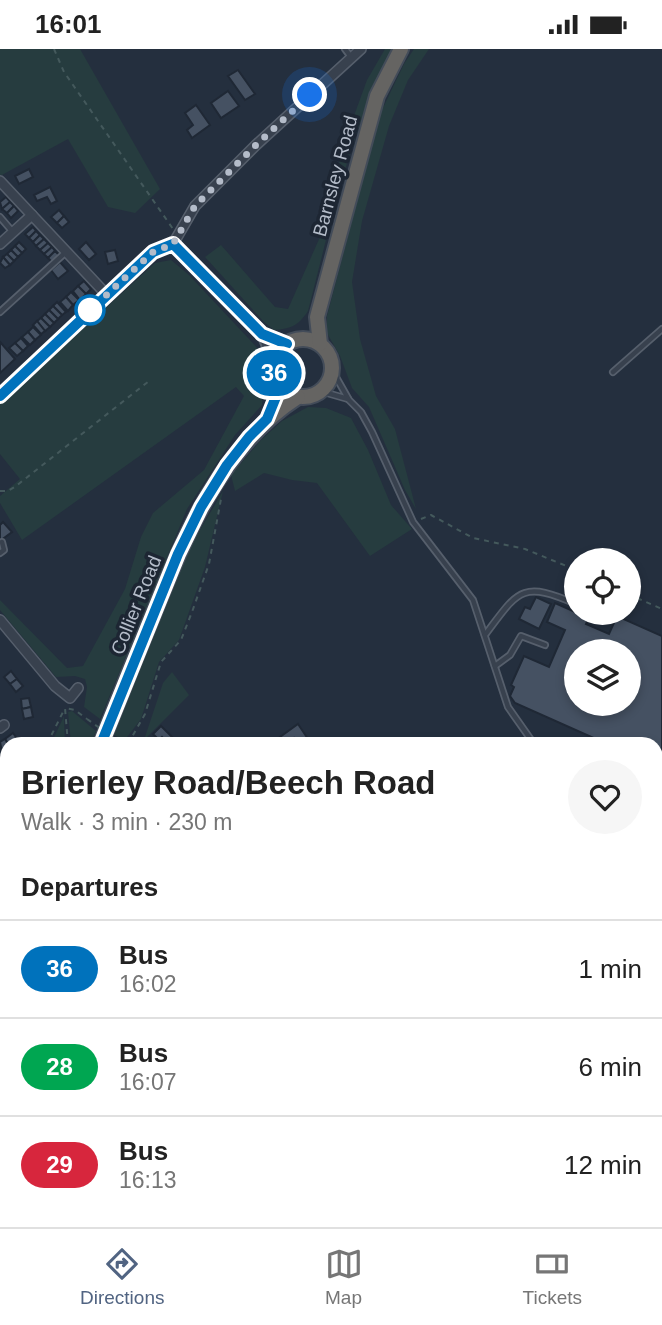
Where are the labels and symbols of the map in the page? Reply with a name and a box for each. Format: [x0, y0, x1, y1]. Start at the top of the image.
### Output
your location [292, 77, 327, 112]
street label: Barnsley Road [309, 113, 361, 239]
unlabelled marker [75, 295, 105, 325]
line badge: 36 [243, 350, 306, 396]
street label: Collier Road [107, 553, 165, 657]

